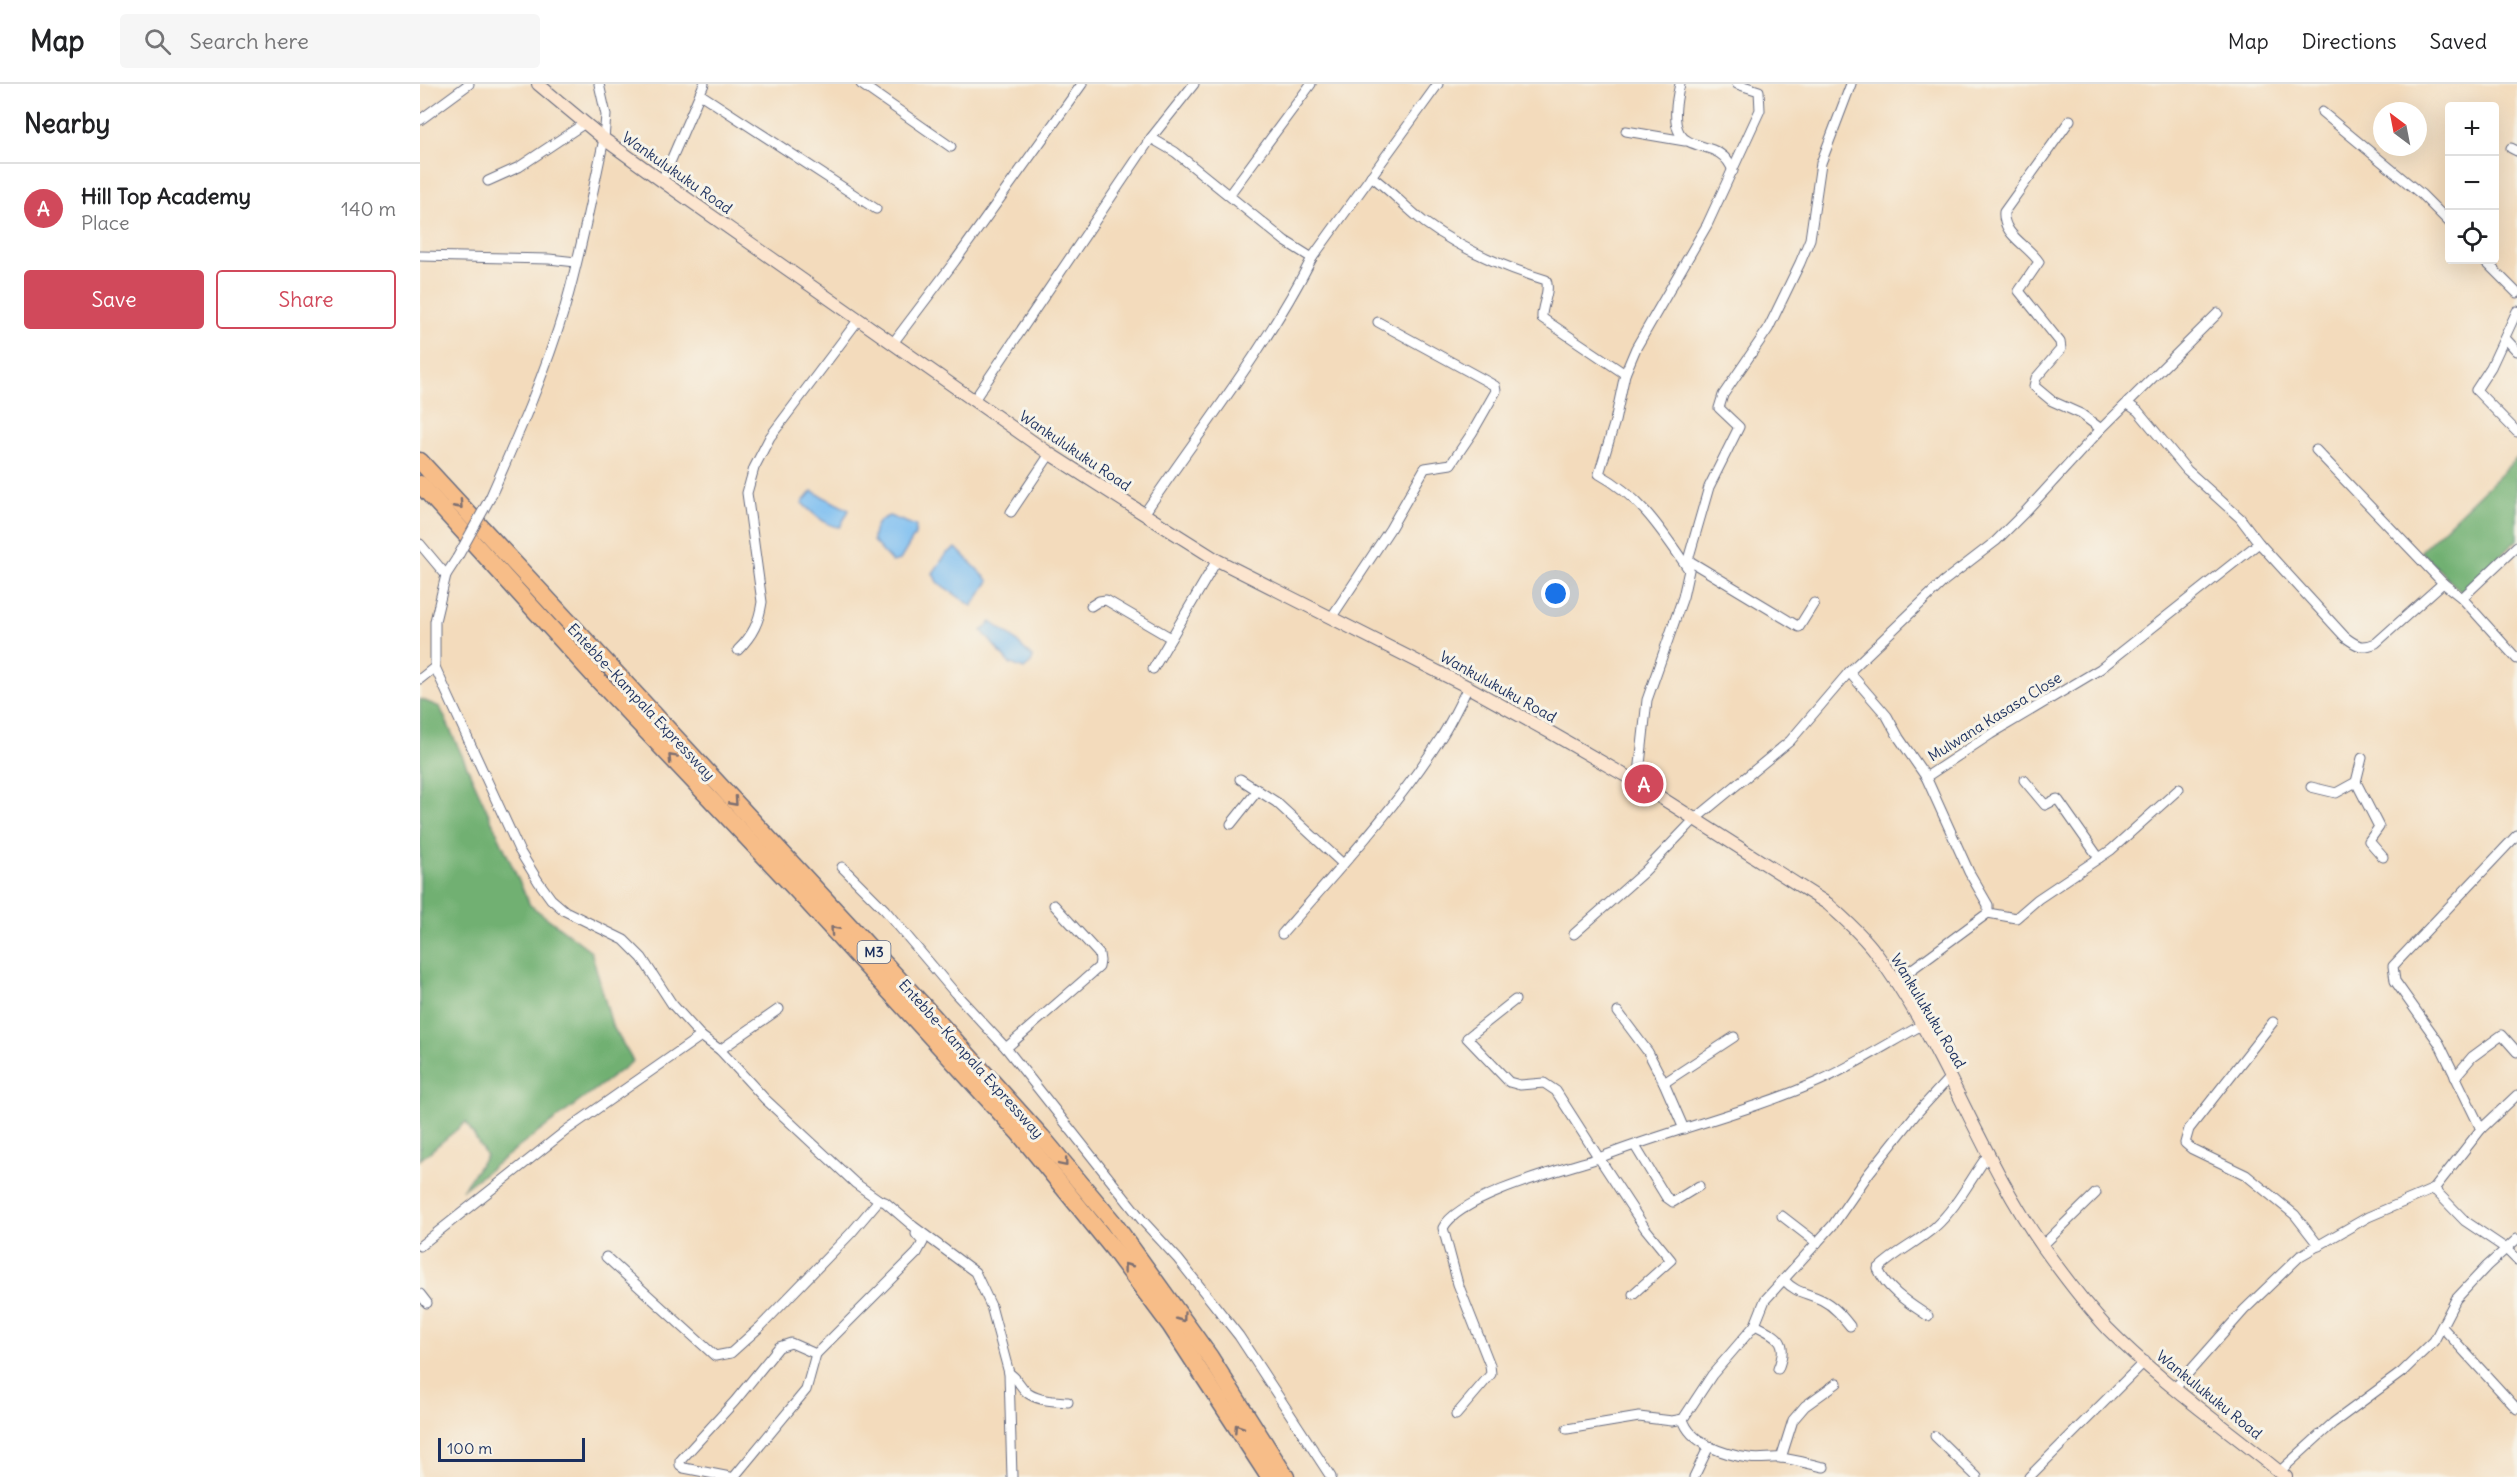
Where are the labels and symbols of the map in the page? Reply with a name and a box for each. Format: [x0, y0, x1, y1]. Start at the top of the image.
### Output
north arrow [2373, 102, 2427, 156]
street label: Wankulukuku Road [618, 127, 736, 218]
street label: Wankulukuku Road [1016, 406, 1135, 495]
one-way arrow [452, 498, 463, 508]
your location [1541, 579, 1570, 608]
street label: Entebbe–Kampala Expressway [564, 619, 719, 784]
street label: Wankulukuku Road [1437, 647, 1560, 727]
street label: Mulwana Kasasa Close [1924, 668, 2065, 765]
one-way arrow [668, 754, 679, 765]
pin: A [1624, 762, 1664, 806]
one-way arrow [727, 795, 738, 806]
one-way arrow [830, 927, 841, 937]
road number: M3 [858, 941, 890, 963]
street label: Wankulukuku Road [1887, 950, 1970, 1072]
street label: Entebbe–Kampala Expressway [895, 975, 1048, 1142]
one-way arrow [1056, 1156, 1067, 1167]
one-way arrow [1124, 1263, 1135, 1274]
one-way arrow [1175, 1312, 1186, 1323]
street label: Wankulukuku Road [2153, 1346, 2266, 1443]
one-way arrow [1233, 1424, 1245, 1434]
scale bar [438, 1435, 585, 1462]

